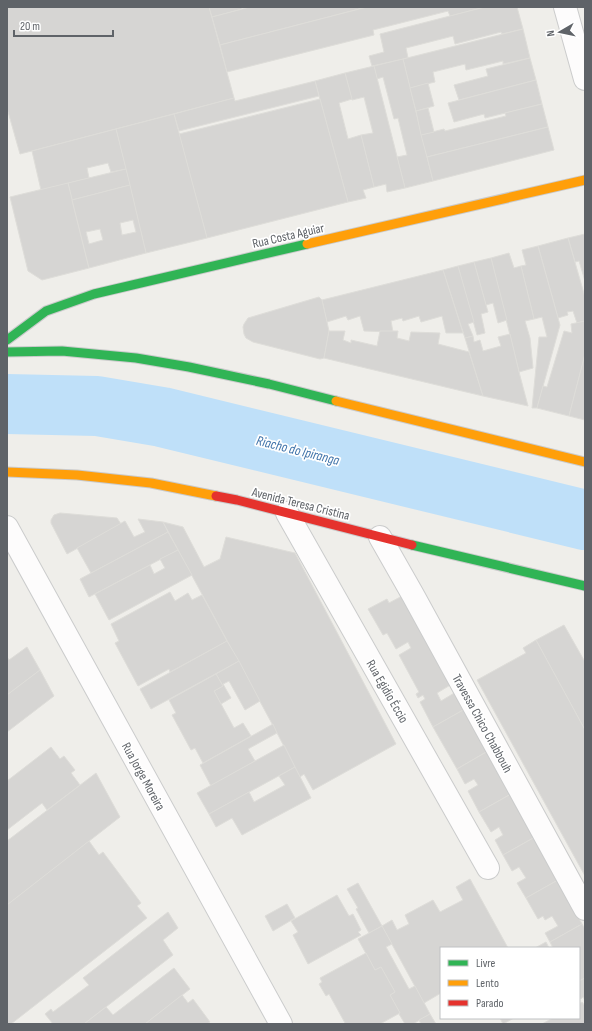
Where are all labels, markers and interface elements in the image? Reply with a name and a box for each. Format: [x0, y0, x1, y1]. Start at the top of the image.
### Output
scale bar [14, 12, 113, 38]
north arrow [540, 12, 580, 52]
text: 20 m [20, 19, 40, 34]
text: N [544, 29, 557, 37]
street label: Rua Costa Aguiar [251, 220, 326, 252]
water label: Riacho do Ipiranga [255, 432, 341, 469]
street label: Avenida Teresa Cristina [249, 484, 351, 524]
street label: Rua Egidio Éccio [363, 657, 412, 726]
street label: Travessa Chico Chabbouh [448, 671, 516, 776]
street label: Rua Jorge Moreira [118, 740, 168, 813]
legend [440, 947, 580, 1019]
text: Livre [476, 956, 496, 971]
text: Lento [476, 976, 499, 991]
text: Parado [476, 996, 503, 1011]

